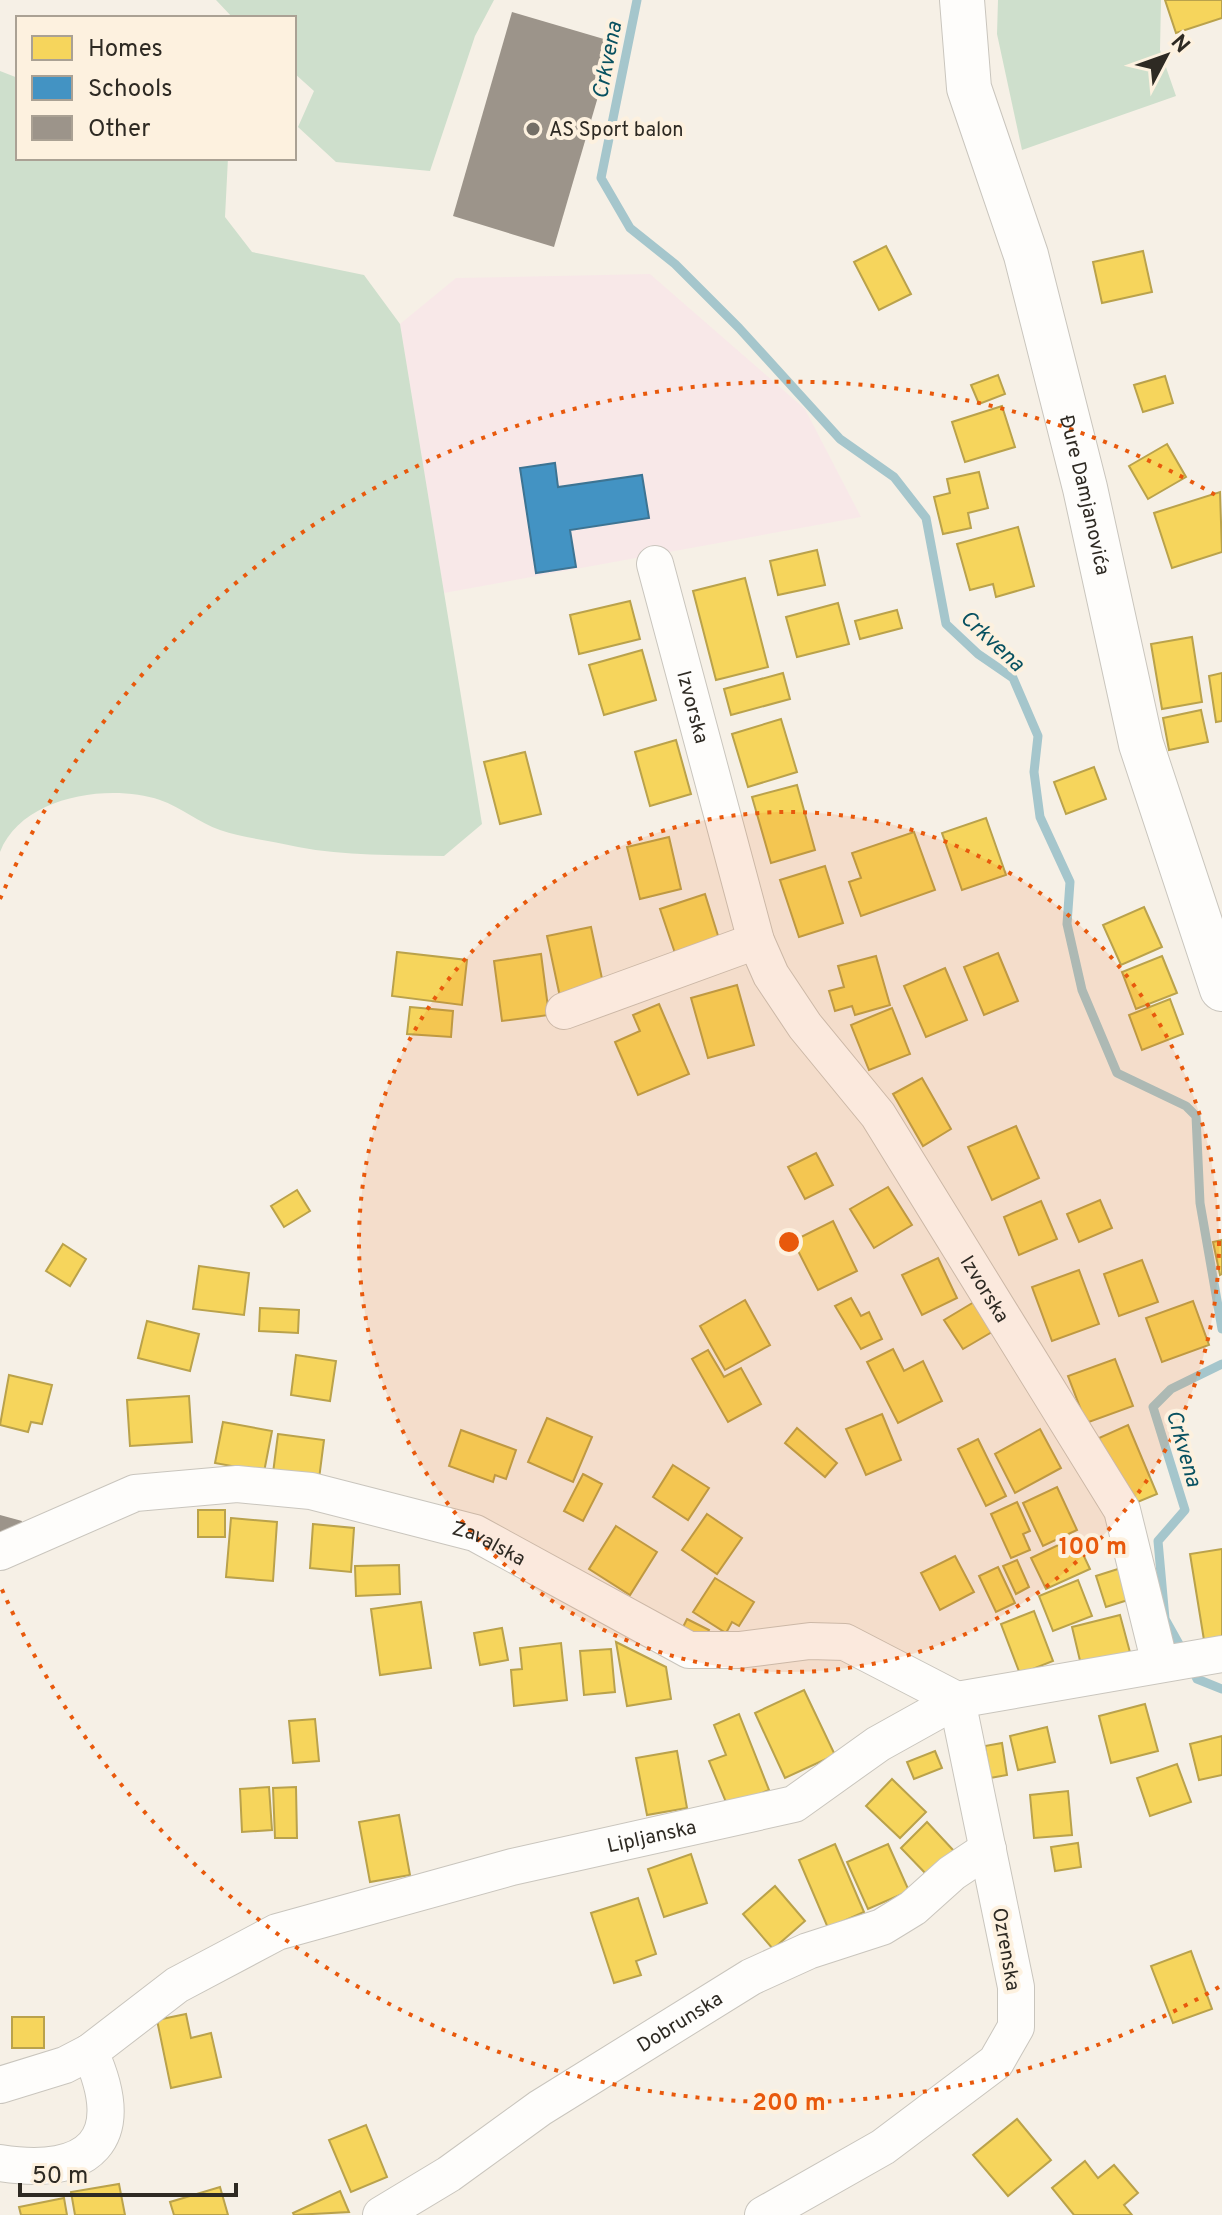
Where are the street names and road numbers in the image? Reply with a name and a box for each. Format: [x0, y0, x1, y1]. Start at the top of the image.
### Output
street label: Đure Damjanovića [1052, 413, 1115, 578]
street label: Izvorska [669, 668, 714, 747]
street label: Izvorska [953, 1251, 1014, 1328]
street label: Zavalska [449, 1517, 530, 1573]
street label: Lipljanska [605, 1815, 699, 1860]
street label: Ozrenska [985, 1906, 1025, 1993]
street label: Dobrunska [633, 1987, 728, 2059]

